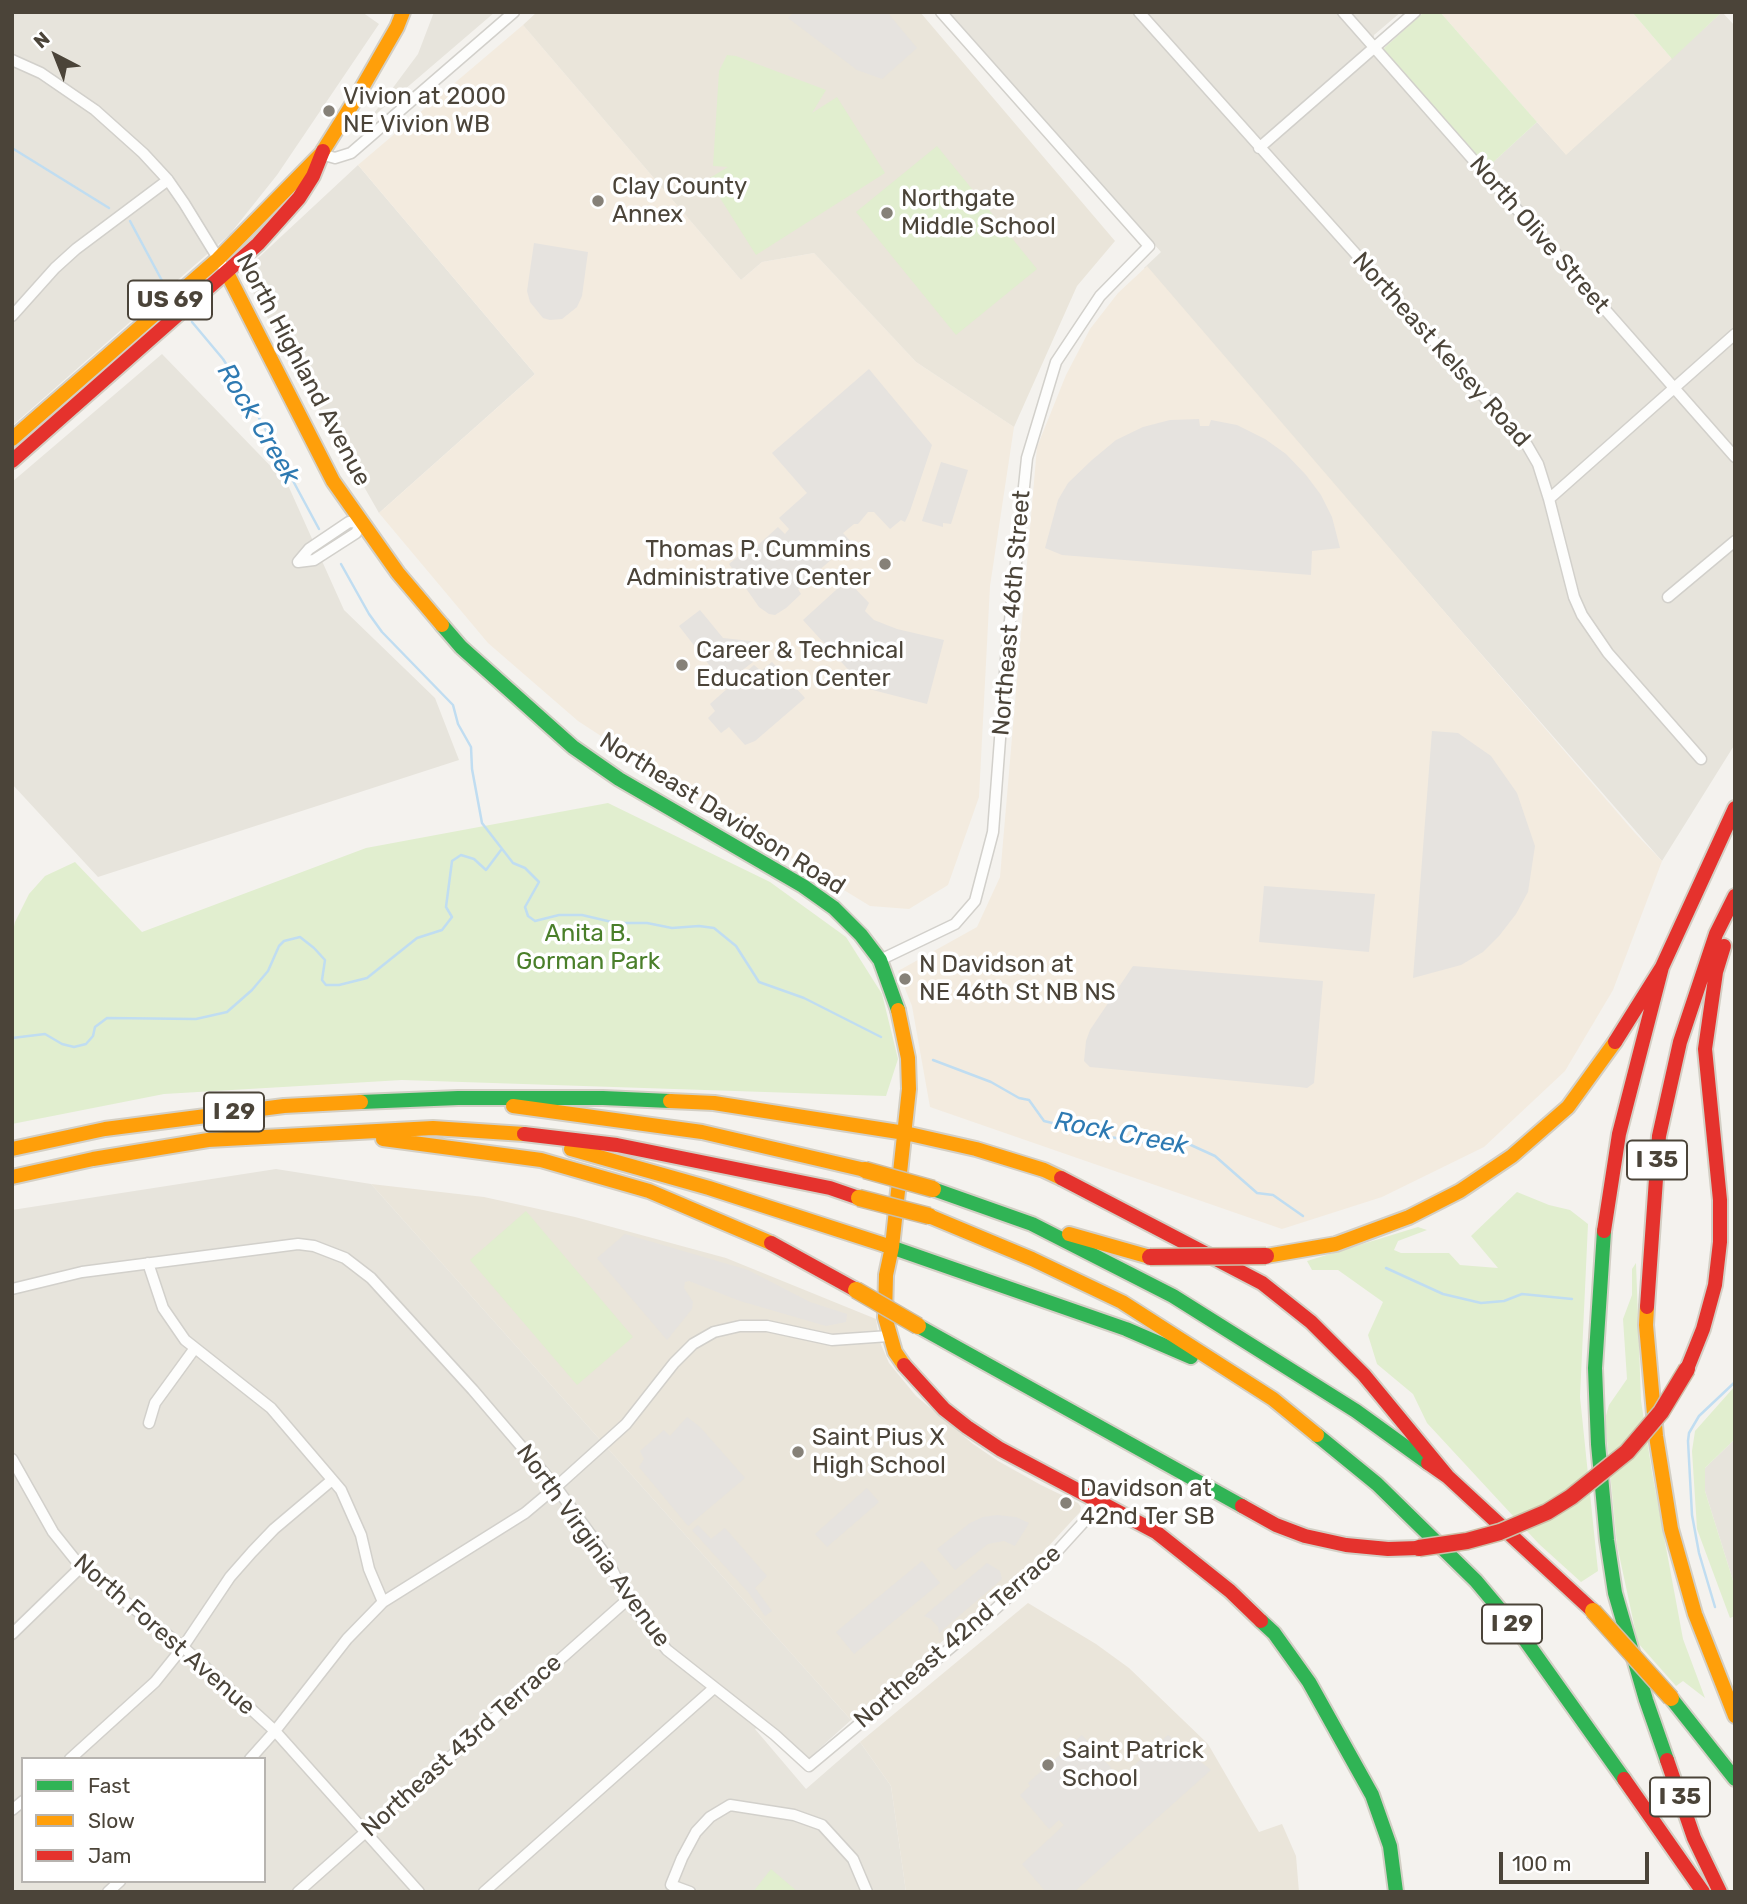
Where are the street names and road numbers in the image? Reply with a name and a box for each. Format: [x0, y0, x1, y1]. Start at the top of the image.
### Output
street label: North Olive Street [1463, 150, 1615, 320]
street label: Northeast Kelsey Road [1346, 247, 1536, 453]
street label: North Highland Avenue [229, 249, 377, 491]
road number: US 69 [128, 280, 212, 320]
street label: Northeast 46th Street [987, 489, 1037, 737]
street label: Northeast Davidson Road [594, 727, 850, 901]
road number: I 29 [204, 1092, 264, 1132]
road number: I 35 [1627, 1140, 1687, 1180]
street label: North Virginia Avenue [510, 1439, 676, 1653]
street label: Northeast 42nd Terrace [849, 1539, 1067, 1735]
street label: North Forest Avenue [67, 1548, 261, 1722]
road number: I 29 [1482, 1604, 1542, 1644]
street label: Northeast 43rd Terrace [356, 1649, 568, 1843]
road number: I 35 [1650, 1778, 1710, 1816]

